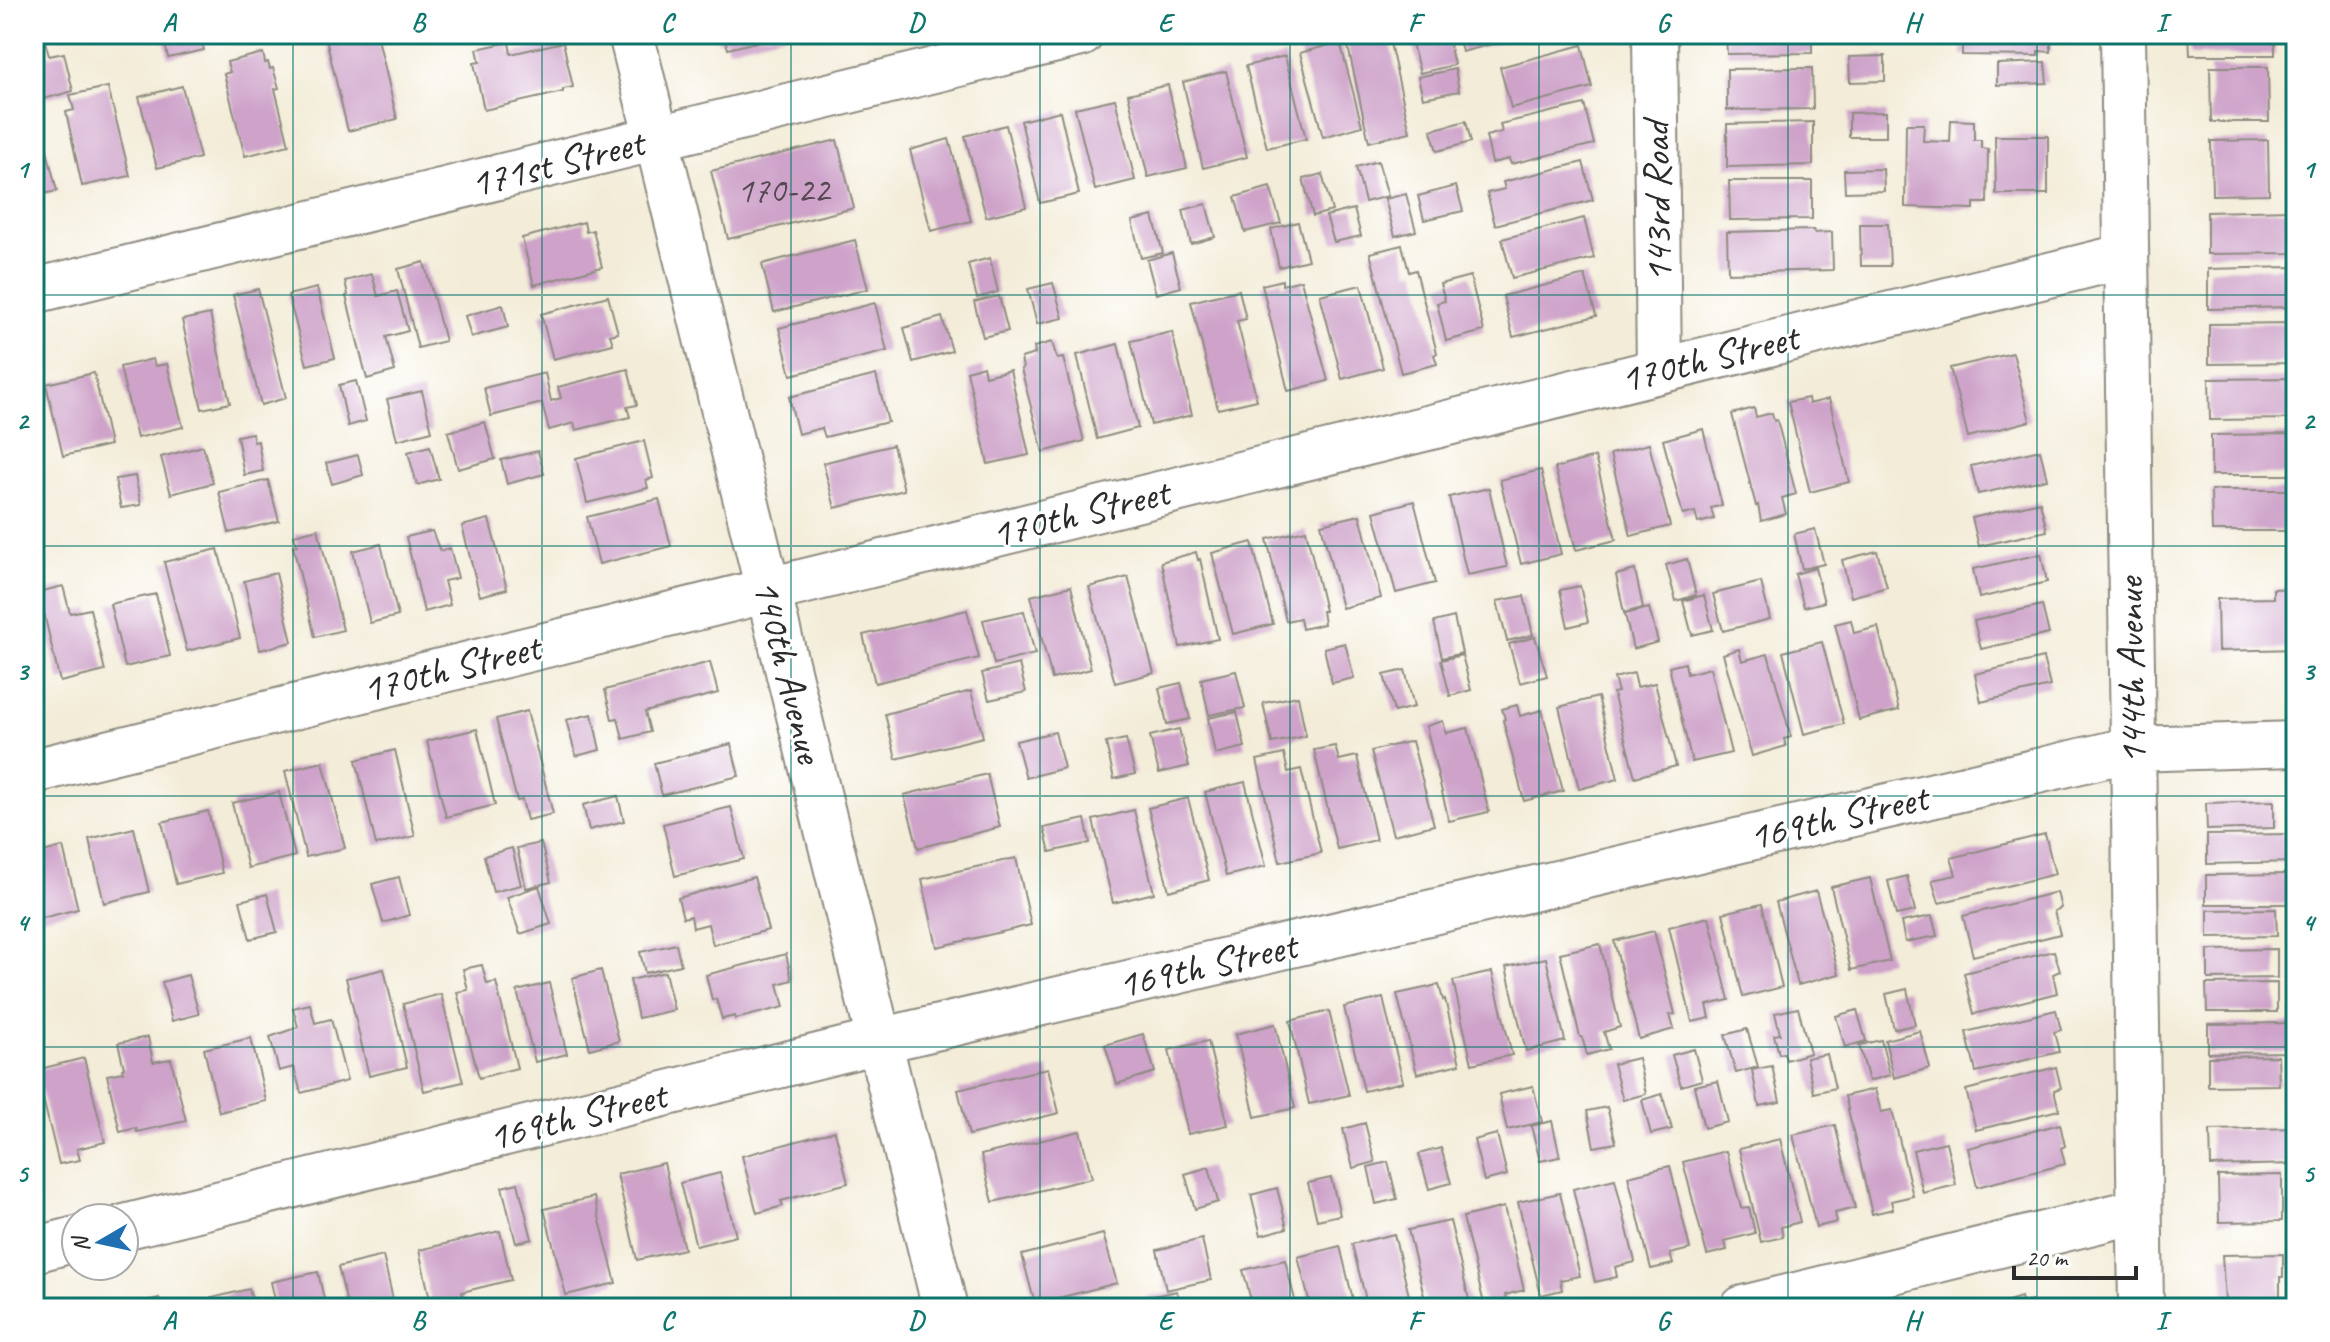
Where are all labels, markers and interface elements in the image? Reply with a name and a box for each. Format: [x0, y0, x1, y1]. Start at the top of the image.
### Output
text: A [162, 6, 177, 39]
text: B [411, 6, 427, 39]
text: C [661, 6, 677, 39]
text: D [908, 6, 926, 39]
text: E [1158, 6, 1176, 39]
text: F [1408, 6, 1426, 39]
text: G [1657, 6, 1673, 39]
text: H [1905, 6, 1925, 39]
text: I [2156, 6, 2173, 39]
street label: 171st Street [465, 116, 653, 209]
street label: 143rd Road [1631, 116, 1683, 283]
text: 1 [16, 153, 31, 186]
text: 1 [2302, 153, 2317, 186]
house number: 170-22 [737, 167, 832, 213]
street label: 170th Street [1615, 311, 1807, 404]
text: 2 [16, 404, 30, 437]
text: 2 [2302, 404, 2316, 437]
street label: 170th Street [986, 466, 1178, 559]
street label: 140th Avenue [741, 574, 836, 771]
street label: 144th Avenue [2104, 574, 2158, 765]
street label: 170th Street [357, 621, 549, 714]
text: 3 [16, 655, 30, 688]
text: 3 [2302, 655, 2316, 688]
street label: 169th Street [1744, 771, 1936, 862]
text: 4 [16, 906, 31, 939]
text: 4 [2302, 906, 2317, 939]
street label: 169th Street [1113, 919, 1305, 1010]
street label: 169th Street [483, 1069, 675, 1162]
text: 5 [16, 1157, 30, 1190]
text: 5 [2302, 1157, 2316, 1190]
north arrow [60, 1202, 140, 1282]
scale bar [2014, 1230, 2136, 1280]
text: N [66, 1233, 96, 1254]
text: 20 m [2026, 1243, 2069, 1273]
text: A [162, 1304, 177, 1337]
text: B [411, 1304, 427, 1337]
text: C [661, 1304, 677, 1337]
text: D [908, 1304, 926, 1337]
text: E [1158, 1304, 1176, 1337]
text: F [1408, 1304, 1426, 1337]
text: G [1657, 1304, 1673, 1337]
text: H [1905, 1304, 1925, 1337]
text: I [2156, 1304, 2173, 1337]

